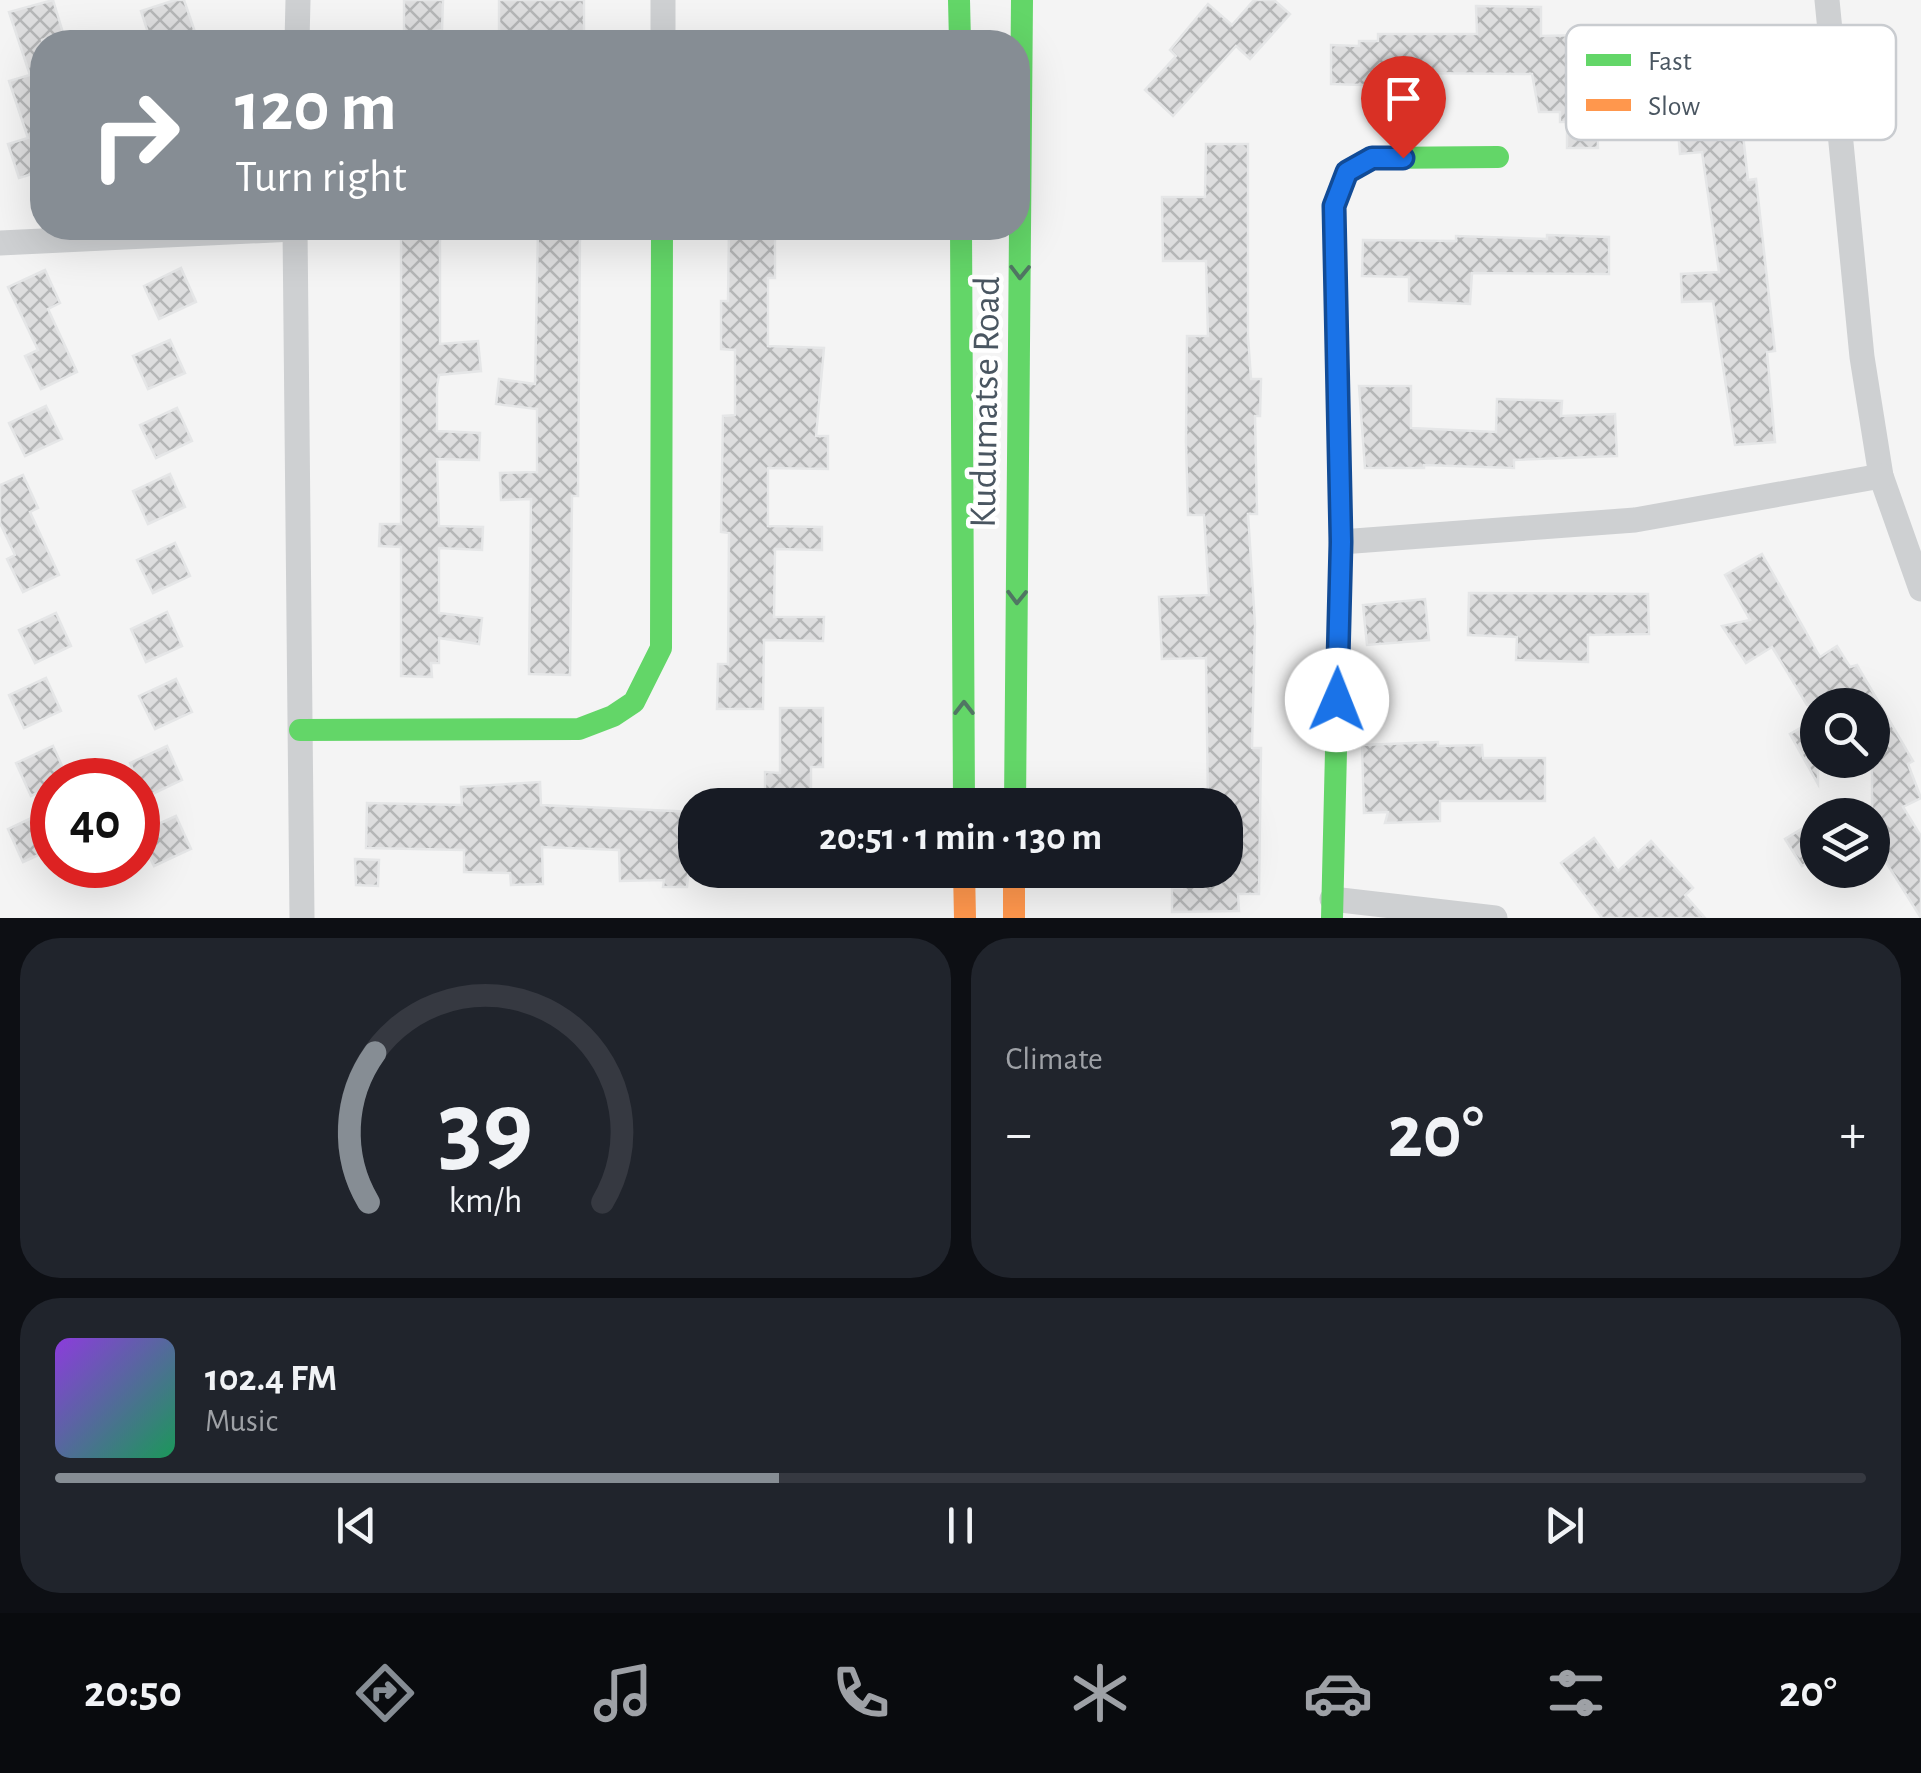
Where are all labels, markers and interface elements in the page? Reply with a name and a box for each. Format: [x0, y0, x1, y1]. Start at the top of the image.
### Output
legend [1566, 25, 1896, 140]
text: Fast [1648, 48, 1692, 76]
pin [1361, 56, 1446, 159]
icon: right [70, 70, 200, 200]
icon: arrive [1376, 71, 1431, 126]
text: 120 m [235, 73, 397, 143]
text: Slow [1648, 93, 1700, 121]
text: Turn right [235, 155, 407, 200]
one-way arrow [1010, 265, 1031, 281]
street label: Kudumatse Road [965, 276, 1007, 528]
one-way arrow [1006, 590, 1028, 606]
position arrow [1285, 648, 1389, 752]
map controls [1800, 688, 1890, 888]
button: search [1800, 688, 1890, 778]
one-way arrow [953, 699, 974, 715]
speed limit sign: 40 [30, 758, 160, 888]
button: layers [1800, 798, 1890, 888]
text: 20:51 · 1 min · 130 m [819, 819, 1102, 857]
text: Climate [1006, 1043, 1103, 1075]
text: 39 [438, 1077, 533, 1181]
text: 20° [1388, 1096, 1484, 1171]
text: − [1006, 1107, 1032, 1162]
text: + [1840, 1107, 1866, 1162]
text: km/h [448, 1183, 522, 1219]
text: 102.4 FM [205, 1360, 337, 1398]
text: Music [205, 1405, 278, 1437]
icon: previous [329, 1498, 384, 1553]
icon: pause [933, 1498, 988, 1553]
icon: next [1537, 1498, 1592, 1553]
icon: directions [350, 1658, 420, 1728]
icon: music [588, 1658, 658, 1728]
icon: phone [826, 1658, 896, 1728]
icon: climate [1065, 1658, 1135, 1728]
icon: car [1303, 1658, 1373, 1728]
icon: filters [1541, 1658, 1611, 1728]
text: 20:50 [84, 1670, 182, 1715]
text: 20° [1779, 1670, 1837, 1715]

